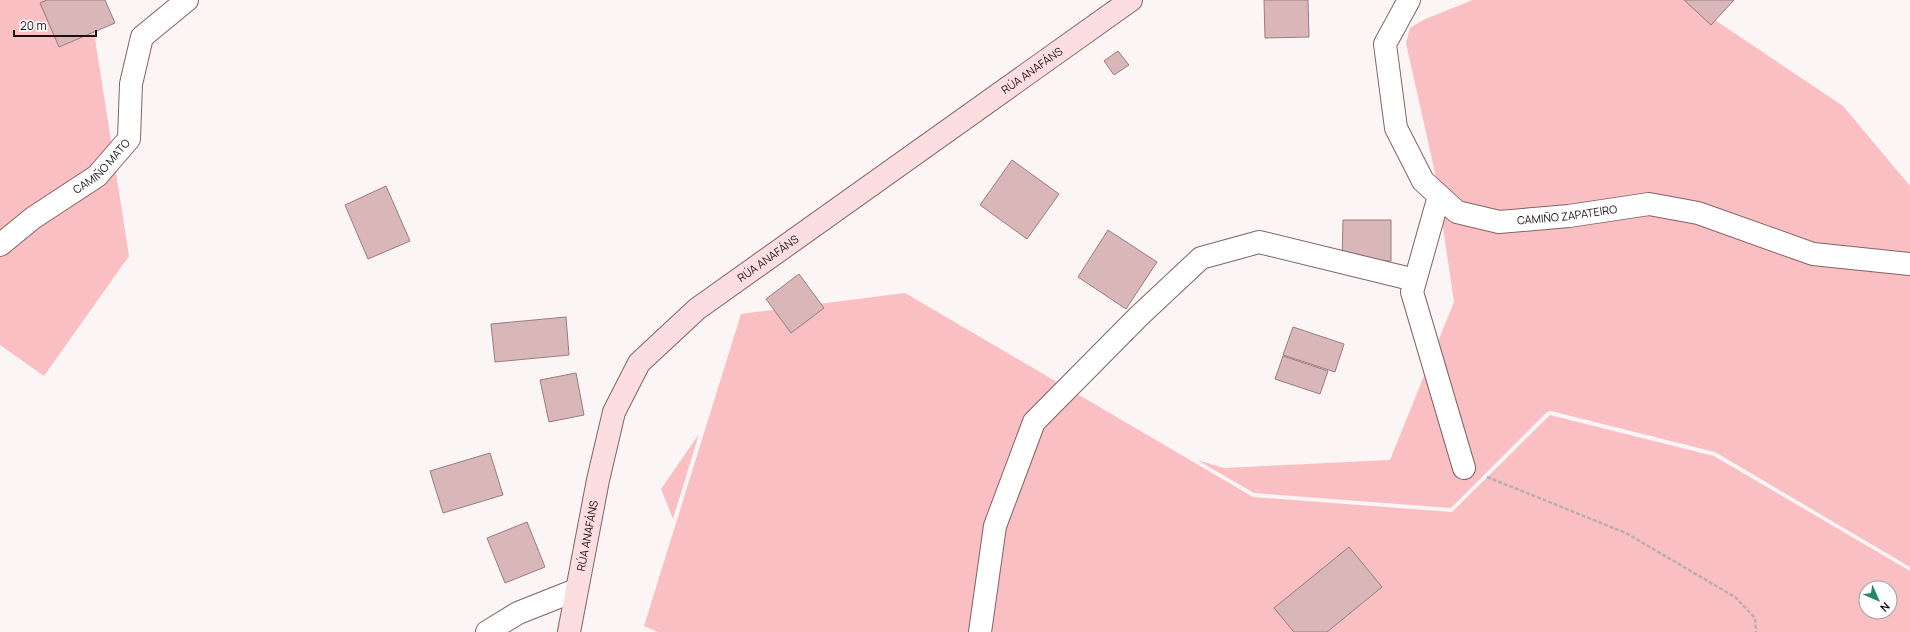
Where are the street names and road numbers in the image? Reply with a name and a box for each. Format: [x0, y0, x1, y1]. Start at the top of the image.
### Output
street label: RÚA ANAFÁNS [998, 43, 1065, 97]
street label: CAMIÑO MATO [70, 135, 133, 197]
street label: CAMIÑO ZAPATEIRO [1516, 201, 1618, 227]
street label: RÚA ANAFÁNS [734, 231, 801, 285]
street label: RÚA ANAFÁNS [573, 499, 601, 572]

